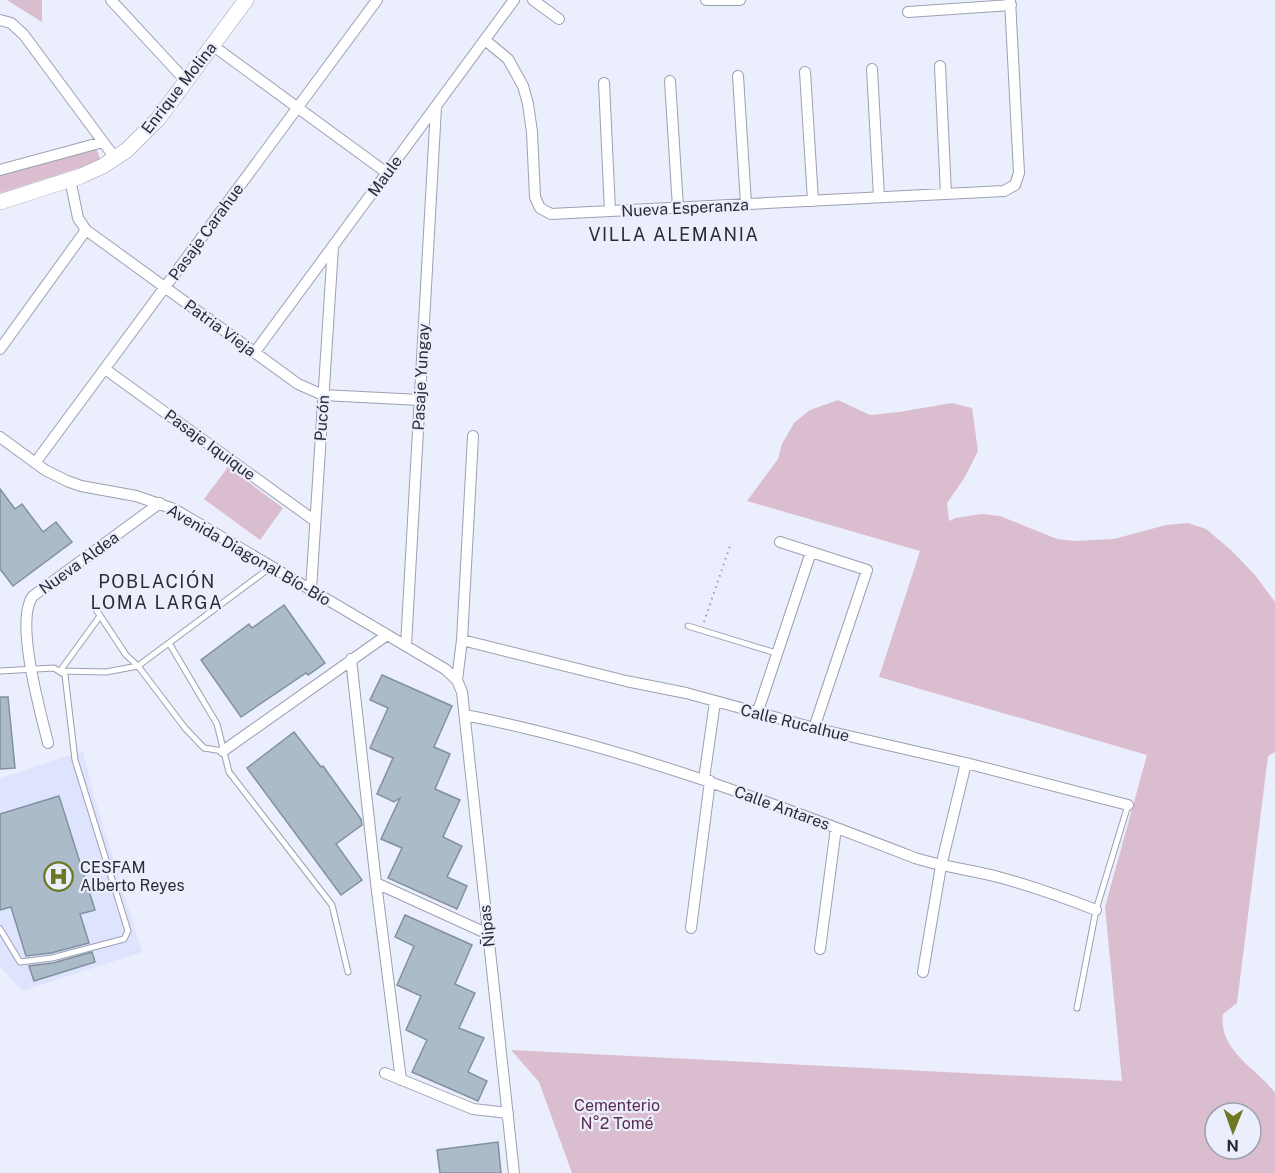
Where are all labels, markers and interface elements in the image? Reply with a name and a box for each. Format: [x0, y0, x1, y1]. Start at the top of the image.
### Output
street label: Enrique Molina [137, 38, 221, 138]
street label: Maule [364, 152, 406, 200]
street label: Pasaje Carahue [165, 180, 247, 284]
street label: Nueva Esperanza [621, 195, 749, 221]
district label: VILLA ALEMANIA [588, 224, 760, 245]
street label: Patria Vieja [180, 296, 260, 360]
street label: Pasaje Yungay [409, 323, 433, 431]
street label: Pucón [311, 394, 333, 442]
street label: Pasaje Iquique [161, 406, 259, 484]
street label: Avenida Diagonal Bío-Bío [164, 500, 334, 610]
street label: Nueva Aldea [35, 528, 123, 598]
district label: POBLACIÓN LOMA LARGA [91, 570, 223, 613]
street label: Calle Rucalhue [739, 700, 851, 746]
street label: Calle Antares [732, 782, 832, 834]
place label: CESFAM Alberto Reyes [80, 858, 185, 895]
hospital icon: CESFAM Alberto Reyes [43, 860, 75, 892]
street label: Ñipas [474, 904, 499, 948]
park label: Cementerio N°2 Tomé [574, 1096, 660, 1133]
north arrow [1203, 1101, 1263, 1161]
text: N [1226, 1136, 1239, 1155]

